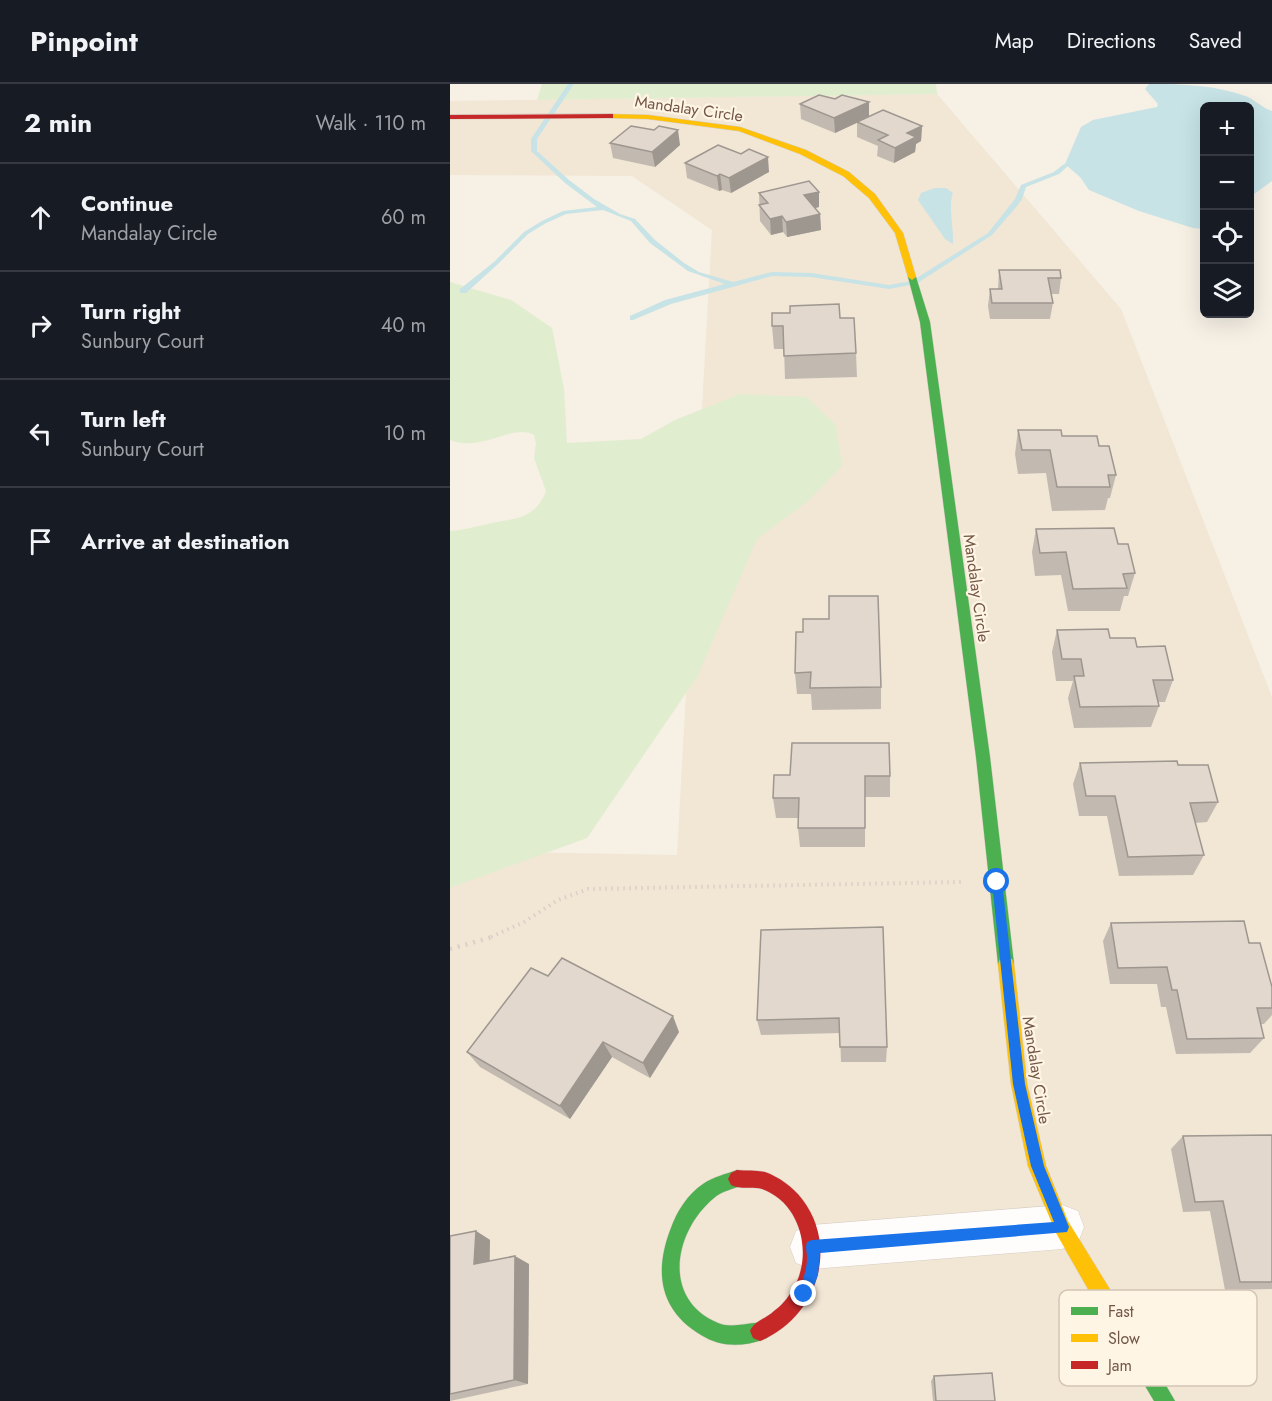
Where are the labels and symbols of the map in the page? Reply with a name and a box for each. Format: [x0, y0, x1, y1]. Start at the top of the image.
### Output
street label: Mandalay Circle [633, 90, 744, 127]
street label: Mandalay Circle [958, 533, 995, 644]
route start [983, 868, 1009, 894]
street label: Mandalay Circle [1017, 1014, 1056, 1126]
route end [790, 1280, 816, 1306]
legend [1059, 1290, 1257, 1386]
text: Fast [1108, 1300, 1134, 1323]
text: Slow [1108, 1327, 1140, 1350]
text: Jam [1106, 1354, 1132, 1377]

